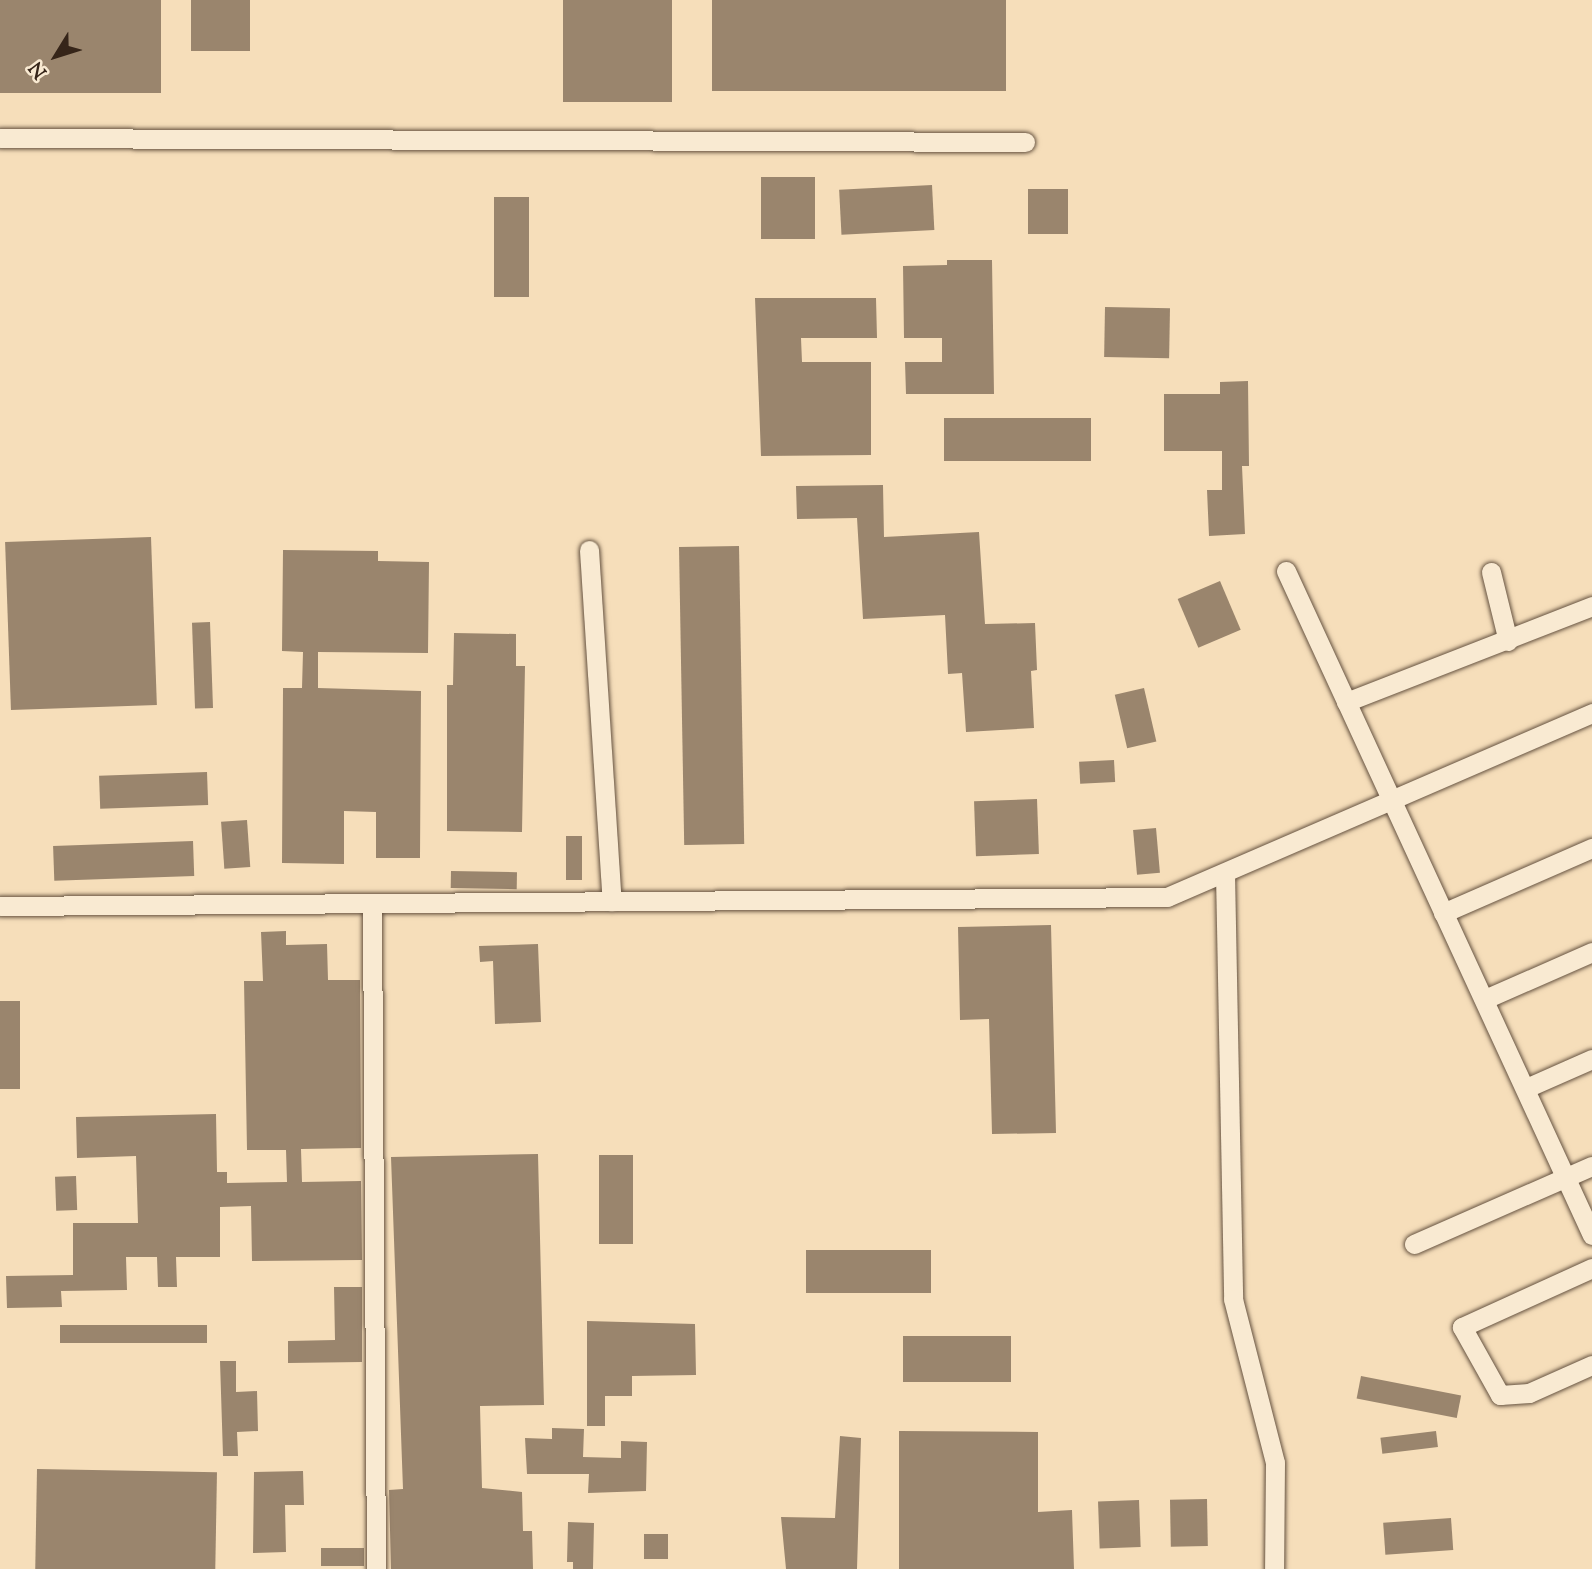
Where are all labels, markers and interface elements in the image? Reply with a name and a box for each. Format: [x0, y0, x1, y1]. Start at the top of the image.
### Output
north arrow [21, 21, 91, 91]
text: N [24, 55, 54, 84]

